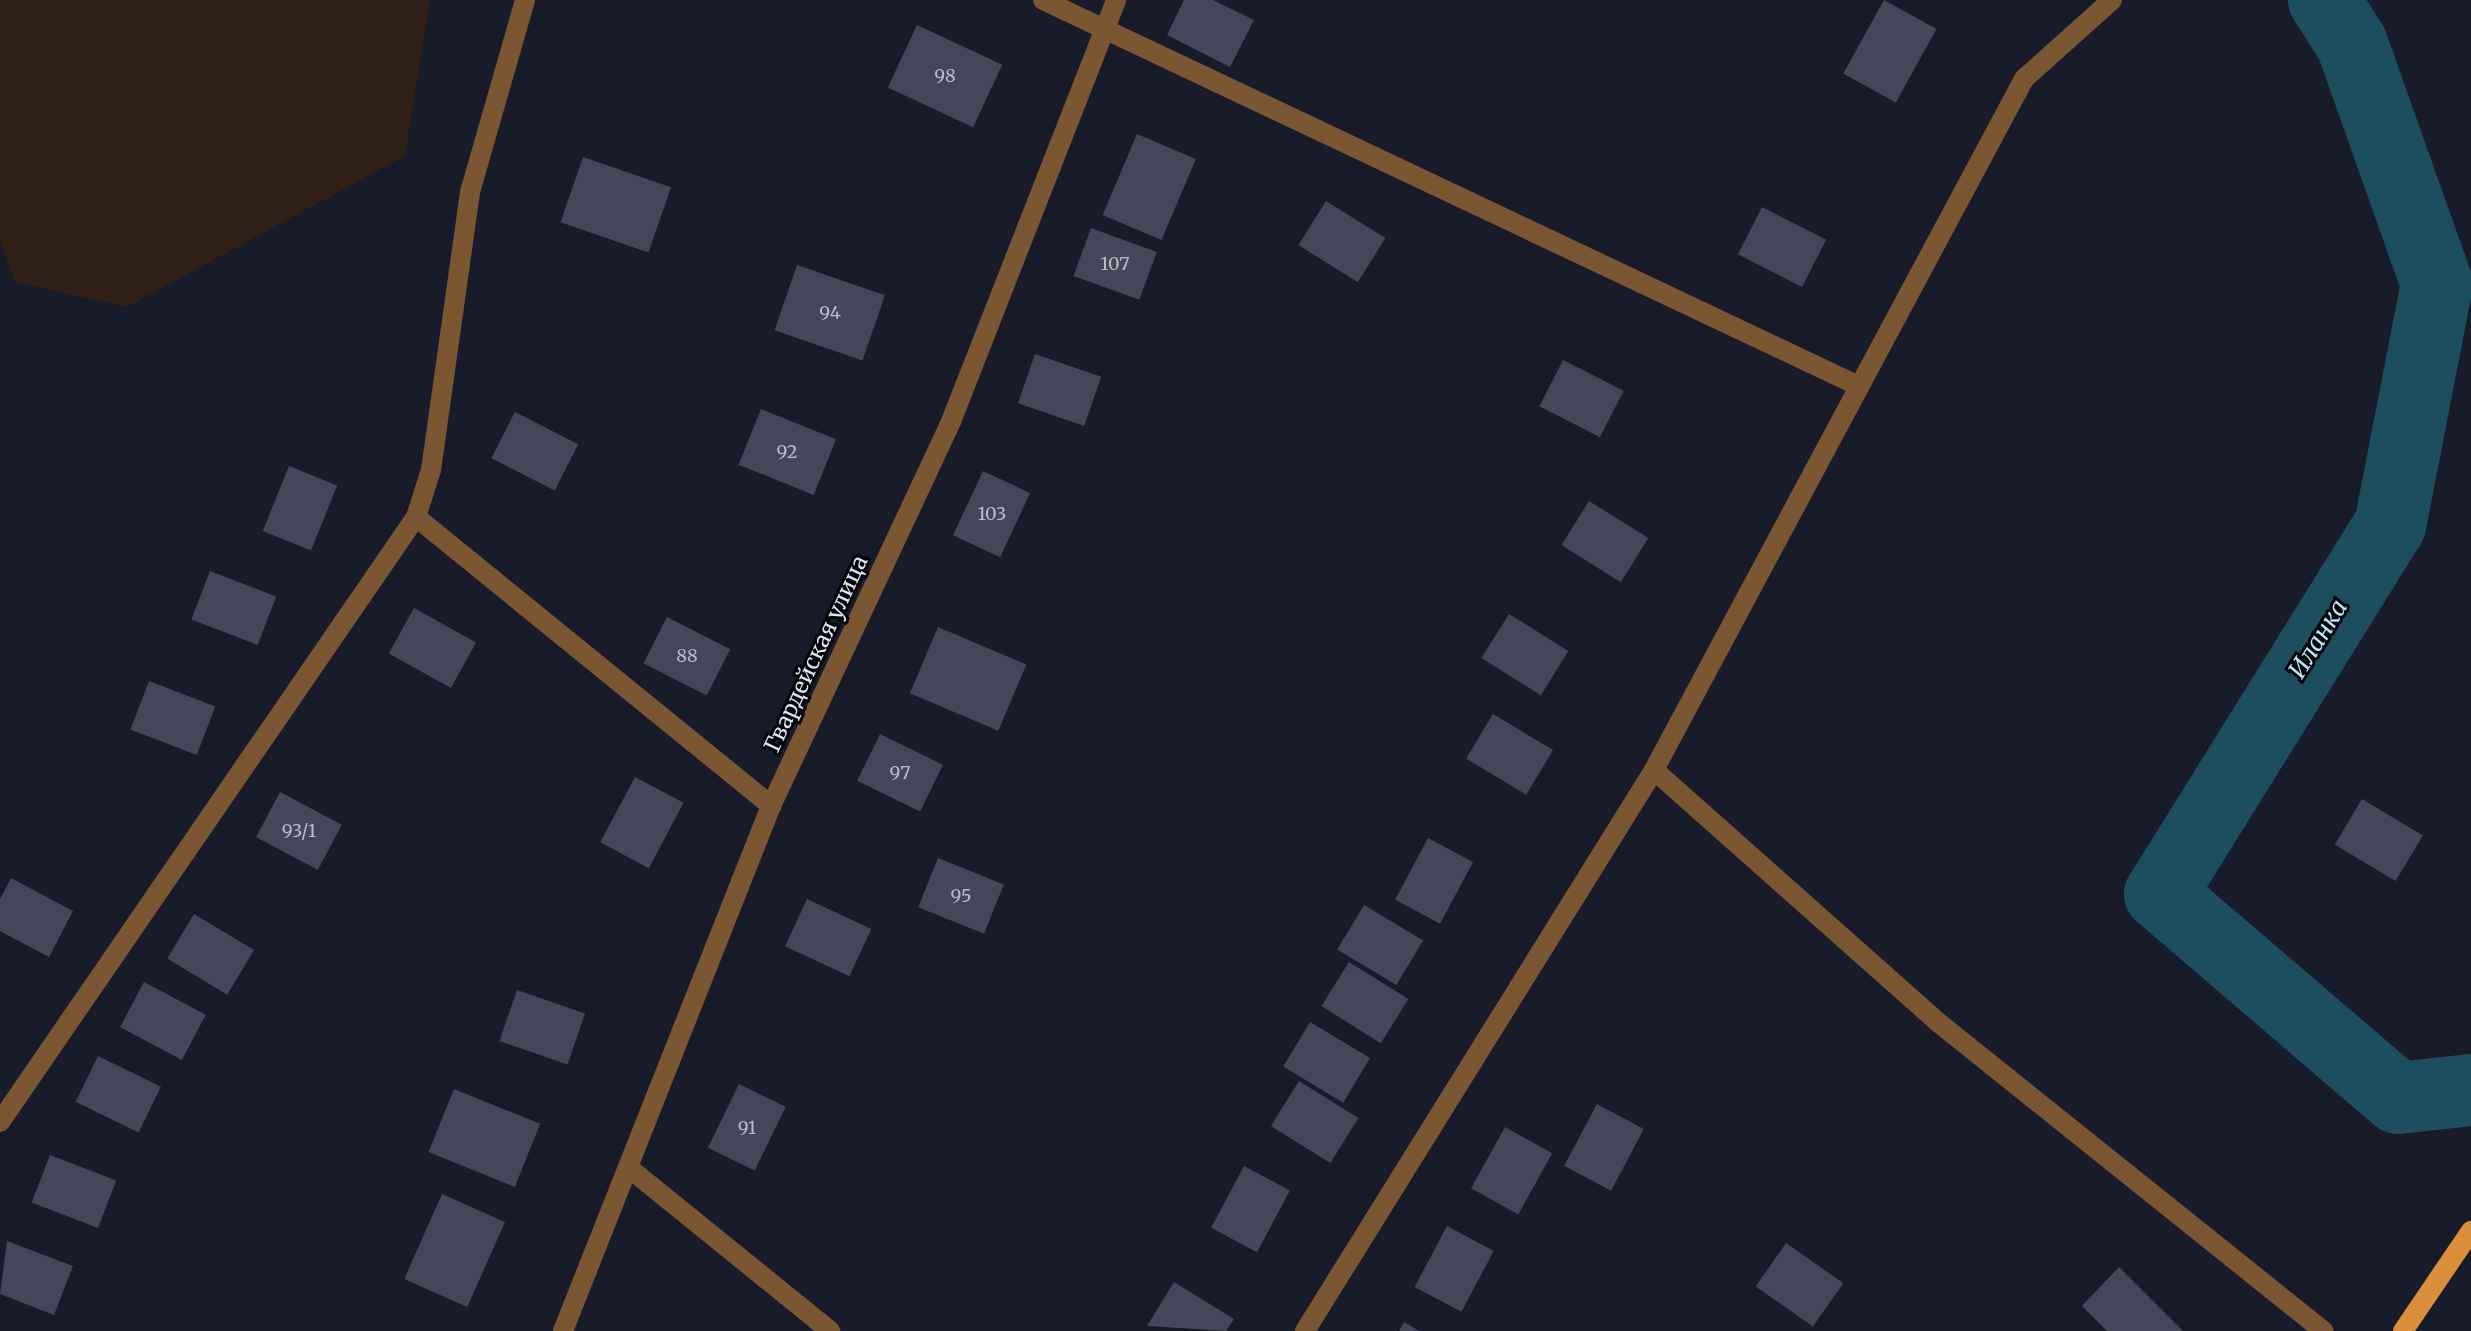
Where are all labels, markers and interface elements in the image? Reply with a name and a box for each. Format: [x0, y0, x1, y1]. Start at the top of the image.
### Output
house number: 98 [934, 65, 956, 87]
house number: 107 [1101, 253, 1129, 275]
house number: 94 [819, 302, 841, 324]
house number: 92 [776, 441, 798, 463]
house number: 103 [978, 503, 1006, 525]
street label: Гвардейская улица [759, 551, 873, 757]
water label: Иланка [2283, 594, 2353, 684]
house number: 88 [676, 645, 698, 667]
house number: 97 [890, 762, 910, 784]
house number: 93/1 [282, 820, 316, 842]
house number: 95 [951, 885, 971, 907]
house number: 91 [738, 1117, 756, 1139]

